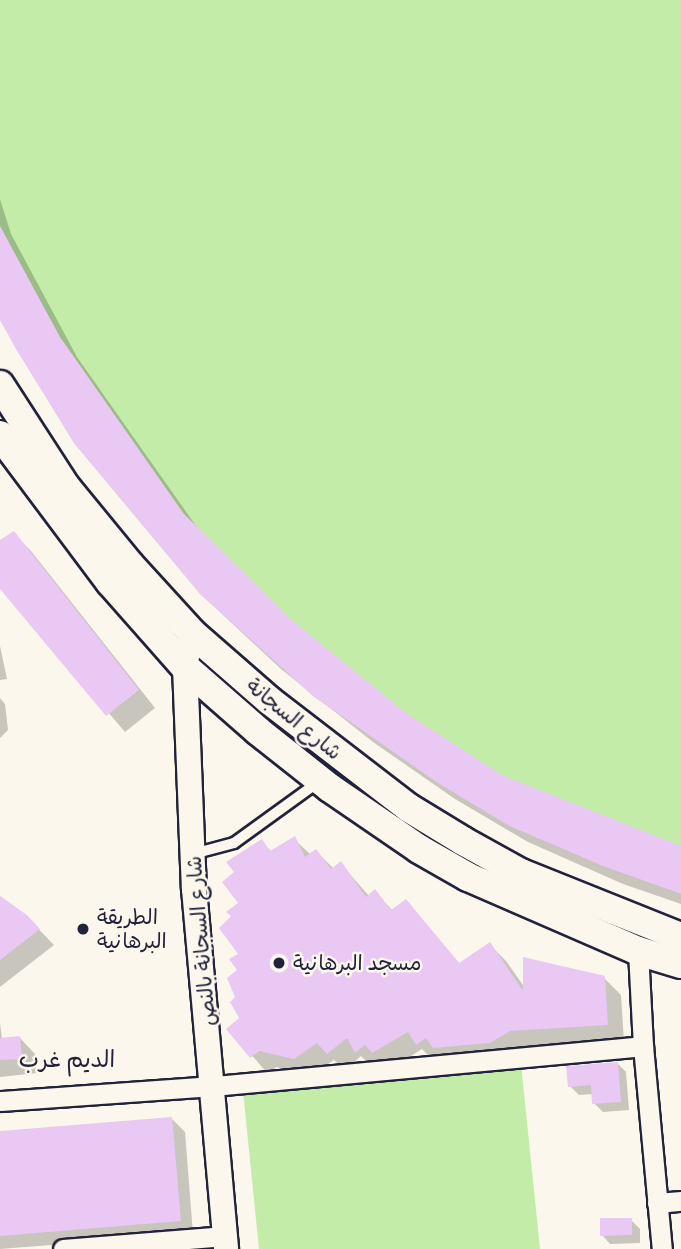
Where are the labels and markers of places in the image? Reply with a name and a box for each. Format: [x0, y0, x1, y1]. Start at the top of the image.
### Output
place label: الطريقة البرهانية [97, 904, 167, 954]
marker: الطريقة البرهانية [75, 921, 91, 937]
place label: مسجد البرهانية [293, 950, 421, 976]
marker: مسجد البرهانية [271, 955, 287, 971]

